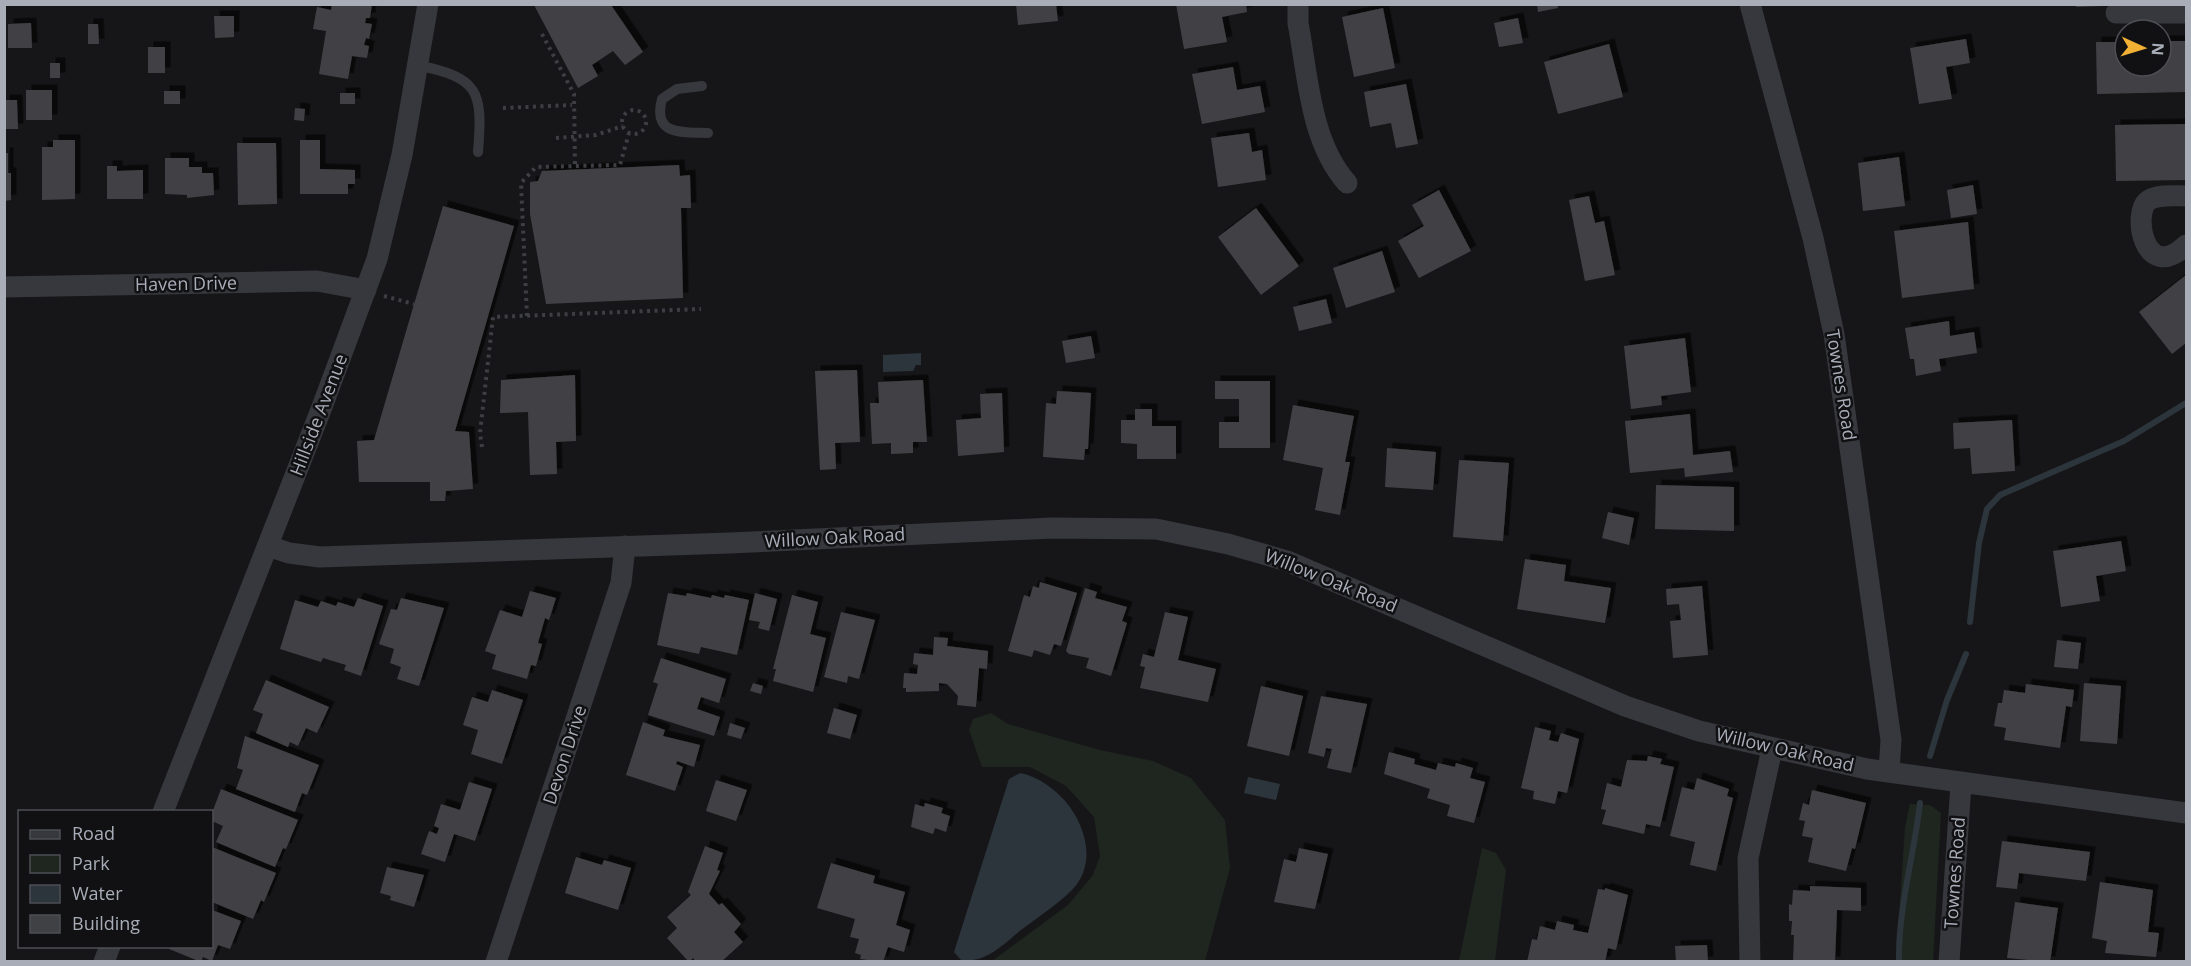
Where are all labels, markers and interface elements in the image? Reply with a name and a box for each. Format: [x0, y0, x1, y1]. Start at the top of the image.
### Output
north arrow [2113, 18, 2173, 78]
text: N [2147, 42, 2169, 56]
street label: Haven Drive [135, 270, 237, 296]
street label: Townes Road [1821, 328, 1863, 442]
street label: Hillside Avenue [284, 350, 352, 479]
street label: Willow Oak Road [764, 521, 906, 553]
street label: Willow Oak Road [1262, 543, 1401, 618]
street label: Devon Drive [537, 702, 591, 807]
street label: Willow Oak Road [1714, 721, 1857, 777]
legend [18, 810, 213, 948]
street label: Townes Road [1938, 816, 1970, 930]
text: Road [72, 821, 115, 845]
text: Park [72, 851, 110, 875]
text: Water [72, 881, 123, 905]
text: Building [72, 911, 140, 935]

